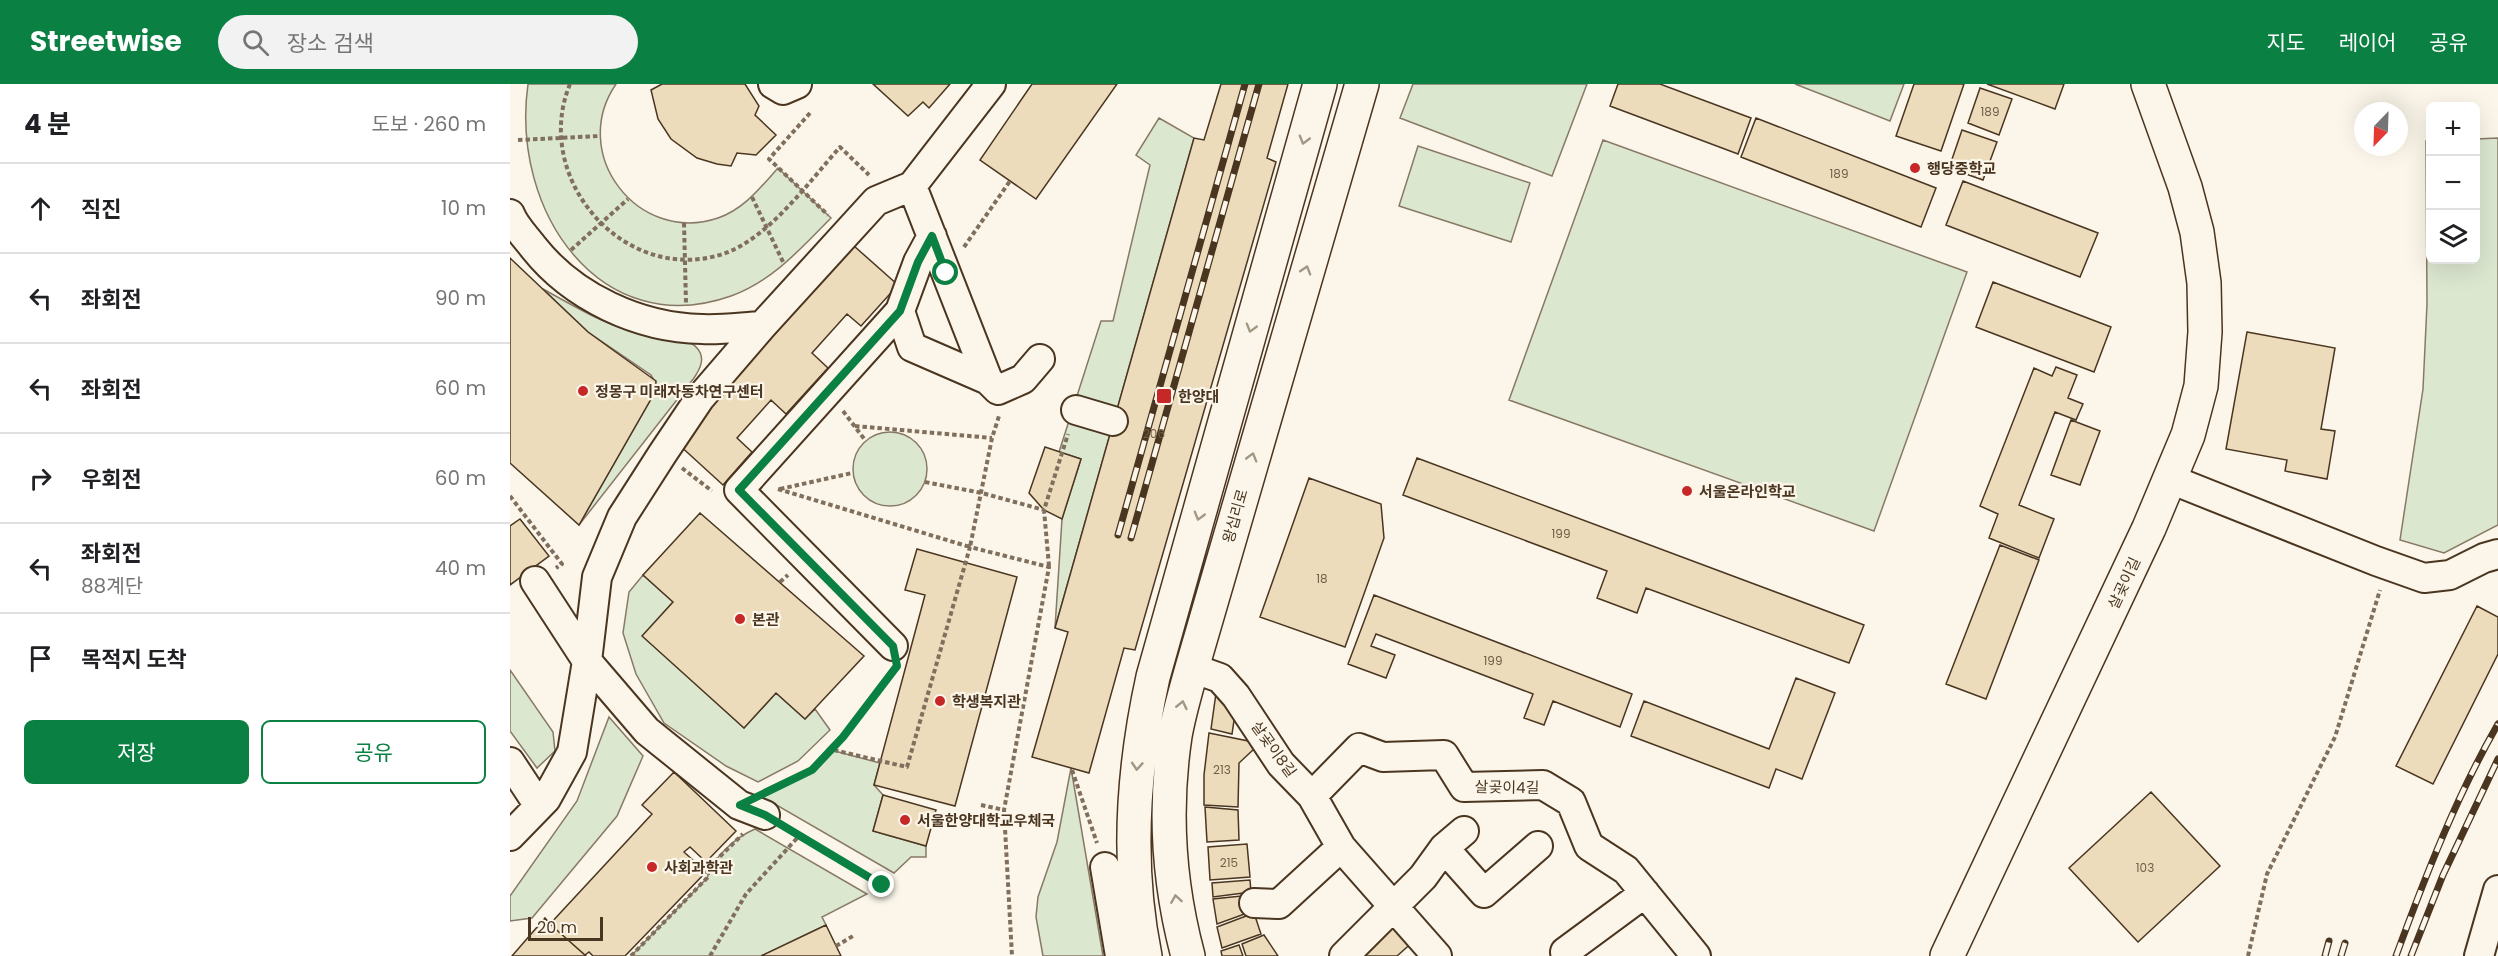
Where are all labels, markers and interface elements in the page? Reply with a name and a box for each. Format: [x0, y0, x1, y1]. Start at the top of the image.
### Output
search box [218, 15, 638, 69]
text: Streetwise [30, 22, 182, 61]
icon: search [239, 26, 272, 59]
text: 장소 검색 [287, 28, 374, 59]
text: 지도 [2267, 28, 2305, 57]
text: 레이어 [2338, 28, 2396, 57]
text: 공유 [2429, 28, 2468, 57]
north arrow [2354, 102, 2408, 156]
map controls [2426, 102, 2480, 264]
button: + [2426, 102, 2480, 156]
house number: 189 [1981, 103, 1999, 120]
text: 4 분 [24, 106, 71, 142]
text: 도보 · 260 m [372, 110, 486, 138]
one-way arrow [1299, 134, 1311, 145]
button: − [2426, 156, 2480, 210]
place label: 행당중학교 [1927, 158, 1996, 179]
marker: 행당중학교 [1908, 161, 1922, 175]
house number: 189 [1830, 165, 1848, 182]
icon: ahead [24, 192, 57, 225]
text: 직진 [81, 194, 121, 225]
text: 10 m [441, 194, 486, 222]
button: layers [2426, 210, 2480, 264]
route start [932, 259, 958, 285]
one-way arrow [1299, 265, 1311, 276]
icon: left [24, 282, 57, 315]
text: 좌회전 [81, 284, 142, 315]
text: 90 m [435, 284, 486, 312]
one-way arrow [1246, 322, 1258, 333]
icon: left [24, 372, 57, 405]
text: 좌회전 [81, 374, 142, 405]
text: 60 m [435, 374, 486, 402]
place label: 정몽구 미래자동차연구센터 [595, 381, 764, 402]
marker: 정몽구 미래자동차연구센터 [576, 384, 590, 398]
place label: 한양대 [1178, 386, 1219, 407]
marker: 한양대 [1155, 387, 1173, 405]
house number: 206 [1143, 425, 1165, 442]
one-way arrow [1245, 452, 1257, 463]
icon: right [24, 462, 57, 495]
text: 우회전 [81, 464, 142, 495]
text: 60 m [435, 464, 486, 492]
place label: 서울온라인학교 [1699, 481, 1796, 502]
marker: 서울온라인학교 [1680, 484, 1694, 498]
street label: 왕십리로 [1217, 487, 1253, 545]
one-way arrow [1193, 511, 1206, 521]
house number: 199 [1552, 525, 1570, 542]
text: 좌회전 [81, 538, 142, 569]
icon: left [24, 552, 57, 585]
text: 40 m [435, 554, 486, 582]
street label: 살곶이길 [2103, 554, 2145, 612]
house number: 18 [1316, 570, 1328, 587]
text: 88계단 [81, 572, 143, 600]
place label: 본관 [752, 609, 780, 630]
marker: 본관 [733, 612, 747, 626]
icon: arrive [24, 642, 57, 675]
text: 목적지 도착 [81, 644, 187, 675]
house number: 199 [1484, 652, 1502, 669]
place label: 학생복지관 [952, 691, 1021, 712]
marker: 학생복지관 [933, 694, 947, 708]
one-way arrow [1175, 701, 1188, 711]
street label: 살곶이8길 [1246, 717, 1302, 781]
button: 저장 [24, 720, 249, 784]
button: 공유 [261, 720, 486, 784]
house number: 213 [1213, 761, 1231, 778]
one-way arrow [1131, 762, 1144, 771]
street label: 살곶이4길 [1475, 776, 1539, 798]
place label: 서울한양대학교우체국 [917, 810, 1055, 831]
marker: 서울한양대학교우체국 [898, 813, 912, 827]
house number: 215 [1220, 854, 1238, 871]
place label: 사회과학관 [664, 857, 733, 878]
house number: 103 [2136, 859, 2154, 876]
marker: 사회과학관 [645, 860, 659, 874]
route end [868, 871, 894, 897]
one-way arrow [1170, 894, 1182, 904]
scale bar [528, 914, 603, 942]
text: 20 m [537, 916, 577, 939]

